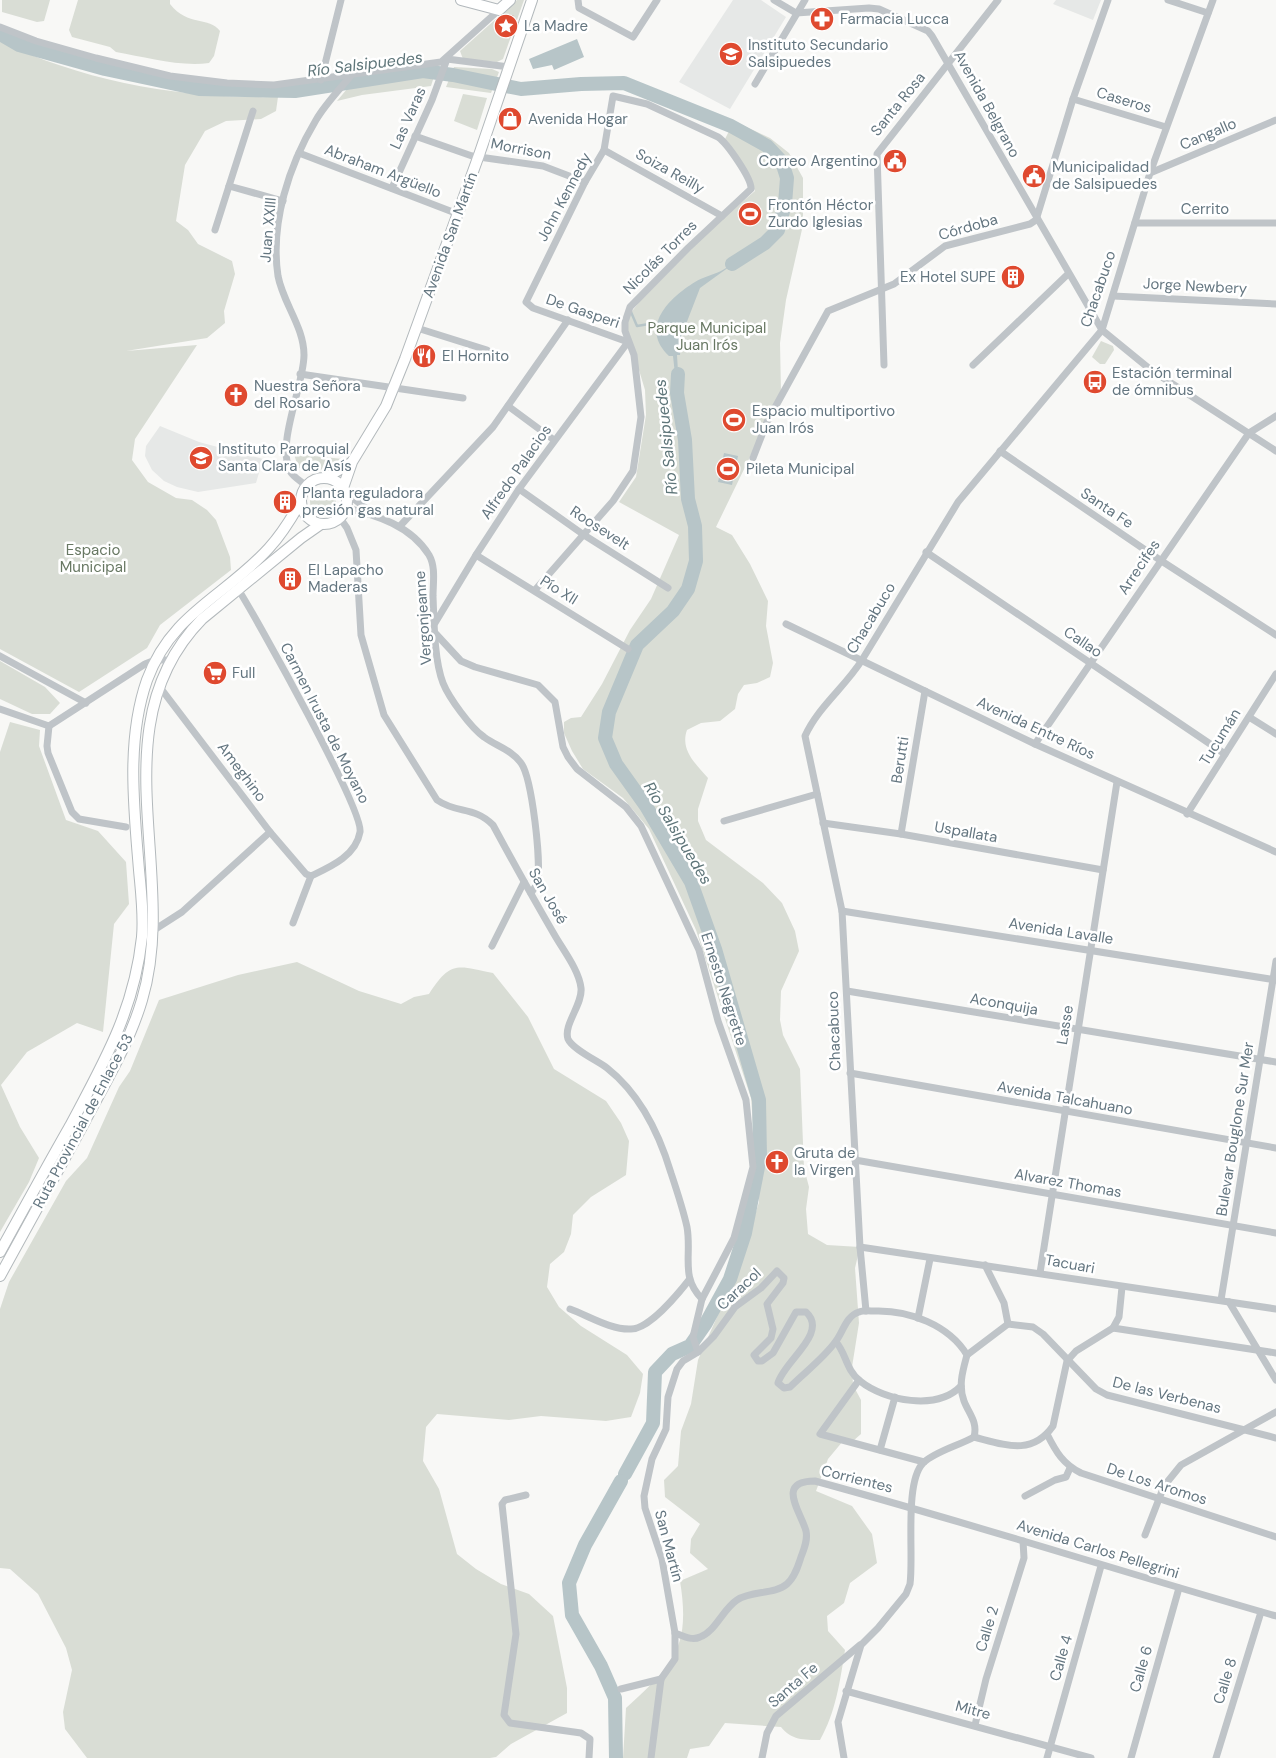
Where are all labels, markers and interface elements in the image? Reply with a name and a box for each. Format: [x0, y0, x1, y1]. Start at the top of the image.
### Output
pharmacy icon: Farmacia Lucca [809, 6, 835, 32]
place label: Farmacia Lucca [840, 9, 949, 29]
place icon: La Madre [493, 13, 519, 39]
place label: La Madre [524, 16, 588, 36]
place label: Instituto Secundario Salsipuedes [748, 35, 889, 72]
school or university icon: Instituto Secundario Salsipuedes [718, 41, 744, 67]
water label: Río Salsipuedes [306, 46, 424, 82]
street label: Avenida Belgrano [949, 47, 1025, 161]
street label: Santa Rosa [866, 68, 930, 140]
street label: Caseros [1094, 82, 1154, 118]
street label: Las Varas [385, 84, 431, 152]
shop icon: Avenida Hogar [497, 106, 523, 132]
place label: Avenida Hogar [528, 109, 628, 129]
street label: Cangallo [1177, 113, 1239, 155]
street label: Morrison [489, 133, 553, 165]
street label: Abraham Argüello [322, 140, 444, 203]
street label: Soiza Reilly [632, 144, 709, 198]
public building icon: Correo Argentino [882, 148, 908, 174]
street label: John Kennedy [532, 149, 596, 245]
place label: Correo Argentino [759, 151, 878, 171]
place label: Municipalidad de Salsipuedes [1052, 157, 1157, 194]
public building icon: Municipalidad de Salsipuedes [1021, 163, 1047, 189]
street label: Avenida San Martín [418, 169, 482, 301]
place label: Frontón Héctor Zurdo Iglesias [768, 195, 874, 232]
street label: Juan XXIII [255, 197, 281, 263]
street label: Cerrito [1181, 199, 1229, 219]
sports icon: Frontón Héctor Zurdo Iglesias [737, 201, 763, 227]
street label: Córdoba [936, 209, 1000, 245]
street label: Nicolás Torres [619, 216, 701, 298]
street label: Chacabuco [1076, 248, 1120, 330]
building icon: Ex Hotel SUPE [1000, 264, 1026, 290]
place label: Ex Hotel SUPE [900, 267, 996, 287]
street label: Jorge Newbery [1142, 273, 1248, 299]
street label: De Gasperi [543, 289, 623, 333]
park label: Parque Municipal Juan Irós [648, 318, 766, 355]
restaurant icon: El Hornito [411, 343, 437, 369]
place label: El Hornito [442, 346, 509, 366]
place label: Estación terminal de ómnibus [1112, 363, 1232, 400]
bus stop icon: Estación terminal de ómnibus [1082, 369, 1108, 395]
place label: Nuestra Señora del Rosario [254, 376, 361, 413]
water label: Río Salsipuedes [649, 378, 683, 496]
church icon: Nuestra Señora del Rosario [223, 382, 249, 408]
place label: Espacio multiportivo Juan Irós [752, 401, 895, 438]
sports icon: Espacio multiportivo Juan Irós [721, 407, 747, 433]
street label: Alfredo Palacios [476, 421, 556, 523]
place label: Instituto Parroquial Santa Clara de Asís [218, 439, 352, 476]
school or university icon: Instituto Parroquial Santa Clara de Asís [188, 445, 214, 471]
sports icon: Pileta Municipal [715, 456, 741, 482]
place label: Pileta Municipal [746, 459, 854, 479]
place label: Planta reguladora presión gas natural [302, 483, 434, 520]
street label: Santa Fe [1077, 483, 1137, 533]
building icon: Planta reguladora presión gas natural [272, 489, 298, 515]
street label: Roosevelt [566, 501, 634, 555]
street label: Arrecifes [1113, 536, 1165, 598]
park label: Espacio Municipal [60, 540, 126, 577]
place label: El Lapacho Maderas [308, 560, 384, 597]
building icon: El Lapacho Maderas [277, 566, 303, 592]
street label: Vergonjeanne [410, 570, 436, 666]
street label: Pío XII [536, 571, 582, 609]
street label: Chacabuco [842, 579, 900, 657]
street label: Callao [1060, 622, 1106, 662]
street label: Carmen Irusta de Moyano [276, 639, 374, 807]
supermarket icon: Full [202, 660, 228, 686]
place label: Full [232, 663, 255, 683]
street label: Avenida Entre Ríos [974, 692, 1098, 764]
street label: Tucumán [1195, 705, 1245, 769]
street label: Berutti [886, 735, 914, 785]
street label: Ameghino [213, 738, 271, 806]
water label: Río Salsipuedes [639, 778, 717, 888]
street label: Uspallata [933, 817, 999, 847]
street label: San José [524, 864, 572, 928]
street label: Avenida Lavalle [1007, 913, 1115, 949]
street label: Ernesto Negrette [696, 930, 752, 1048]
street label: Aconquija [968, 988, 1040, 1020]
street label: Chacabuco [823, 991, 845, 1071]
street label: Lasse [1052, 1004, 1078, 1046]
street label: Ruta Provincial de Enlace 53 [28, 1030, 138, 1212]
street label: Bulevar Bouglone Sur Mer [1211, 1040, 1259, 1218]
street label: Avenida Talcahuano [996, 1076, 1135, 1120]
place label: Gruta de la Virgen [794, 1143, 855, 1180]
church icon: Gruta de la Virgen [764, 1149, 790, 1175]
street label: Alvarez Thomas [1013, 1164, 1123, 1202]
street label: Tacuari [1044, 1250, 1096, 1278]
street label: Caracol [713, 1263, 765, 1315]
street label: De las Verbenas [1111, 1372, 1223, 1418]
street label: De Los Aromos [1104, 1458, 1210, 1510]
street label: Corrientes [819, 1460, 895, 1498]
street label: San Martín [650, 1508, 688, 1584]
street label: Avenida Carlos Pellegrini [1014, 1515, 1182, 1583]
street label: Calle 2 [971, 1604, 1003, 1654]
street label: Calle 4 [1045, 1633, 1077, 1683]
street label: Calle 6 [1125, 1643, 1157, 1695]
street label: Calle 8 [1209, 1655, 1241, 1707]
street label: Santa Fe [764, 1658, 822, 1712]
street label: Mitre [953, 1696, 993, 1724]

